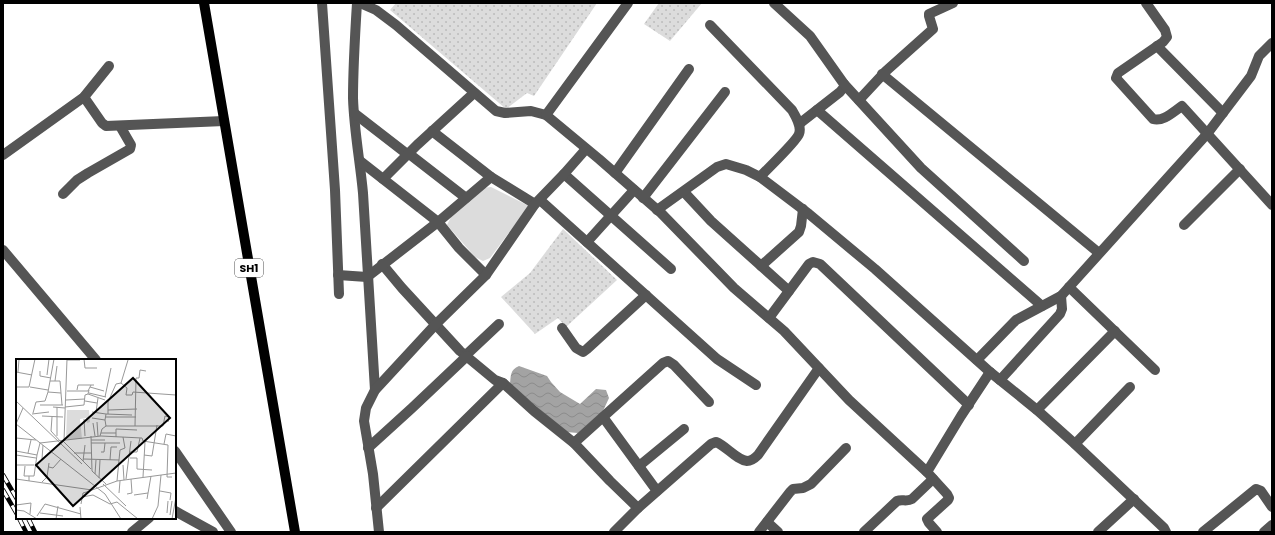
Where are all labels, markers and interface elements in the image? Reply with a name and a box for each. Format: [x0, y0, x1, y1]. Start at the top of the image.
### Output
road number: SH1 [235, 259, 263, 277]
inset map [16, 359, 176, 519]

